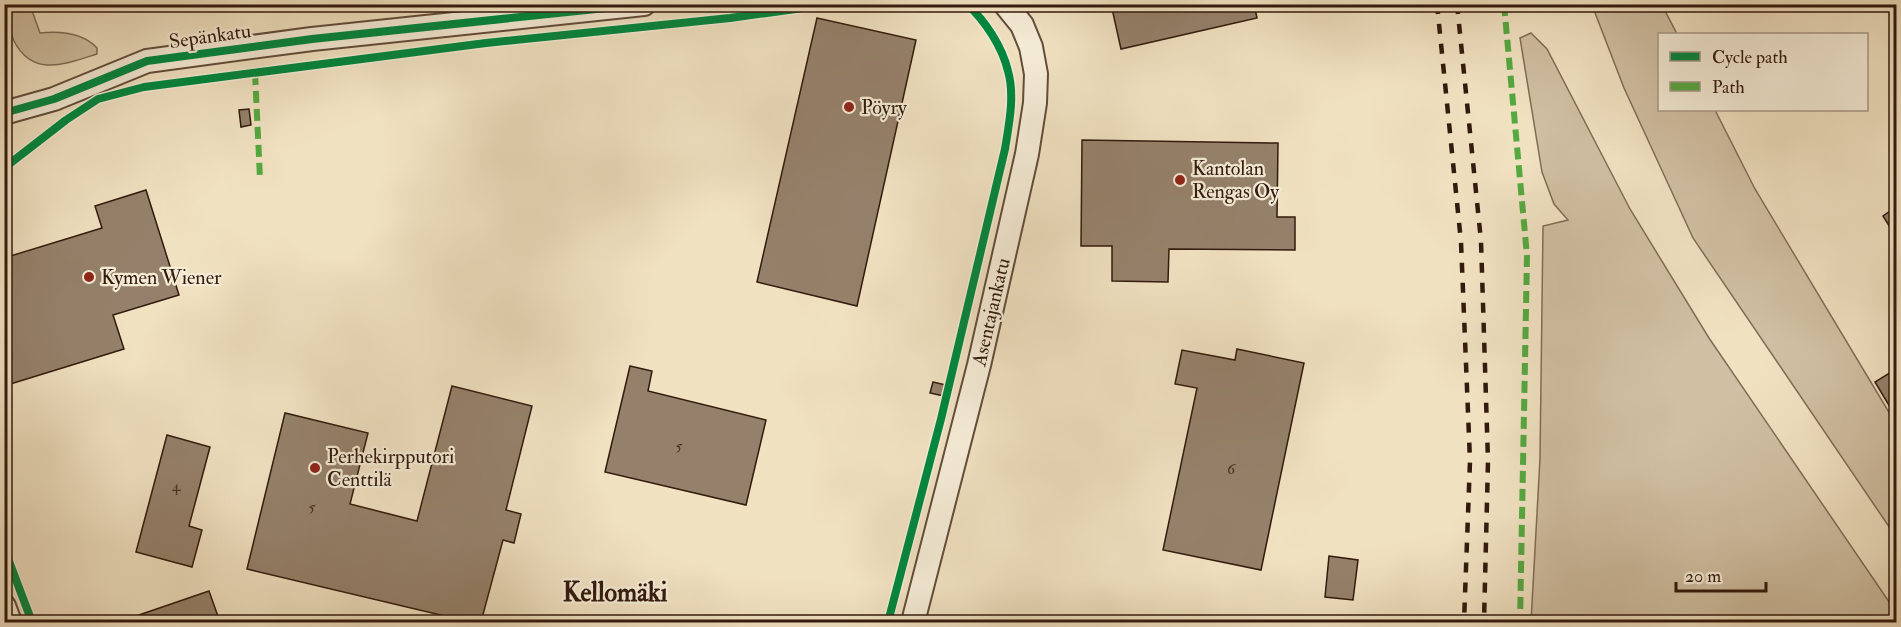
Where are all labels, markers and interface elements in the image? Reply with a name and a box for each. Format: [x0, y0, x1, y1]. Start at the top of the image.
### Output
street label: Sepänkatu [167, 18, 253, 55]
legend [1658, 33, 1868, 111]
text: Cycle path [1712, 46, 1788, 69]
text: Path [1712, 76, 1745, 99]
place label: Pöyry [861, 95, 908, 120]
marker: Pöyry [842, 100, 856, 114]
place label: Kantolan Rengas Oy [1192, 156, 1280, 204]
marker: Kantolan Rengas Oy [1173, 173, 1187, 187]
street label: Asentajankatu [966, 255, 1016, 370]
place label: Kymen Wiener [101, 265, 222, 290]
marker: Kymen Wiener [82, 270, 96, 284]
house number: 5 [675, 436, 683, 456]
place label: Perhekirpputori Centtilä [327, 444, 454, 492]
house number: 6 [1227, 459, 1236, 479]
marker: Perhekirpputori Centtilä [308, 461, 322, 475]
house number: 4 [172, 476, 182, 496]
house number: 5 [308, 497, 316, 517]
scale bar [1676, 555, 1766, 593]
text: 20 m [1685, 565, 1721, 588]
district label: Kellomäki [563, 577, 667, 609]

